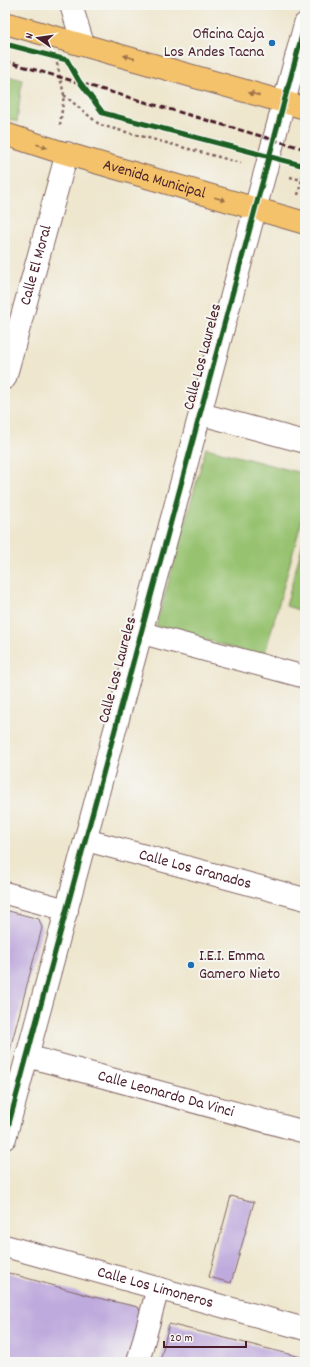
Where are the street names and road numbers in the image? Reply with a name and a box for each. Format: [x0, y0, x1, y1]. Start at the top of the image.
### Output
street label: Avenida Municipal [100, 153, 209, 205]
street label: Calle El Moral [14, 222, 58, 308]
street label: Calle Los Laureles [178, 301, 228, 413]
street label: Calle Los Laureles [93, 614, 143, 726]
street label: Calle Los Granados [136, 843, 254, 896]
street label: Calle Leonardo Da Vinci [95, 1064, 237, 1124]
street label: Calle Los Limoneros [95, 1261, 216, 1315]

